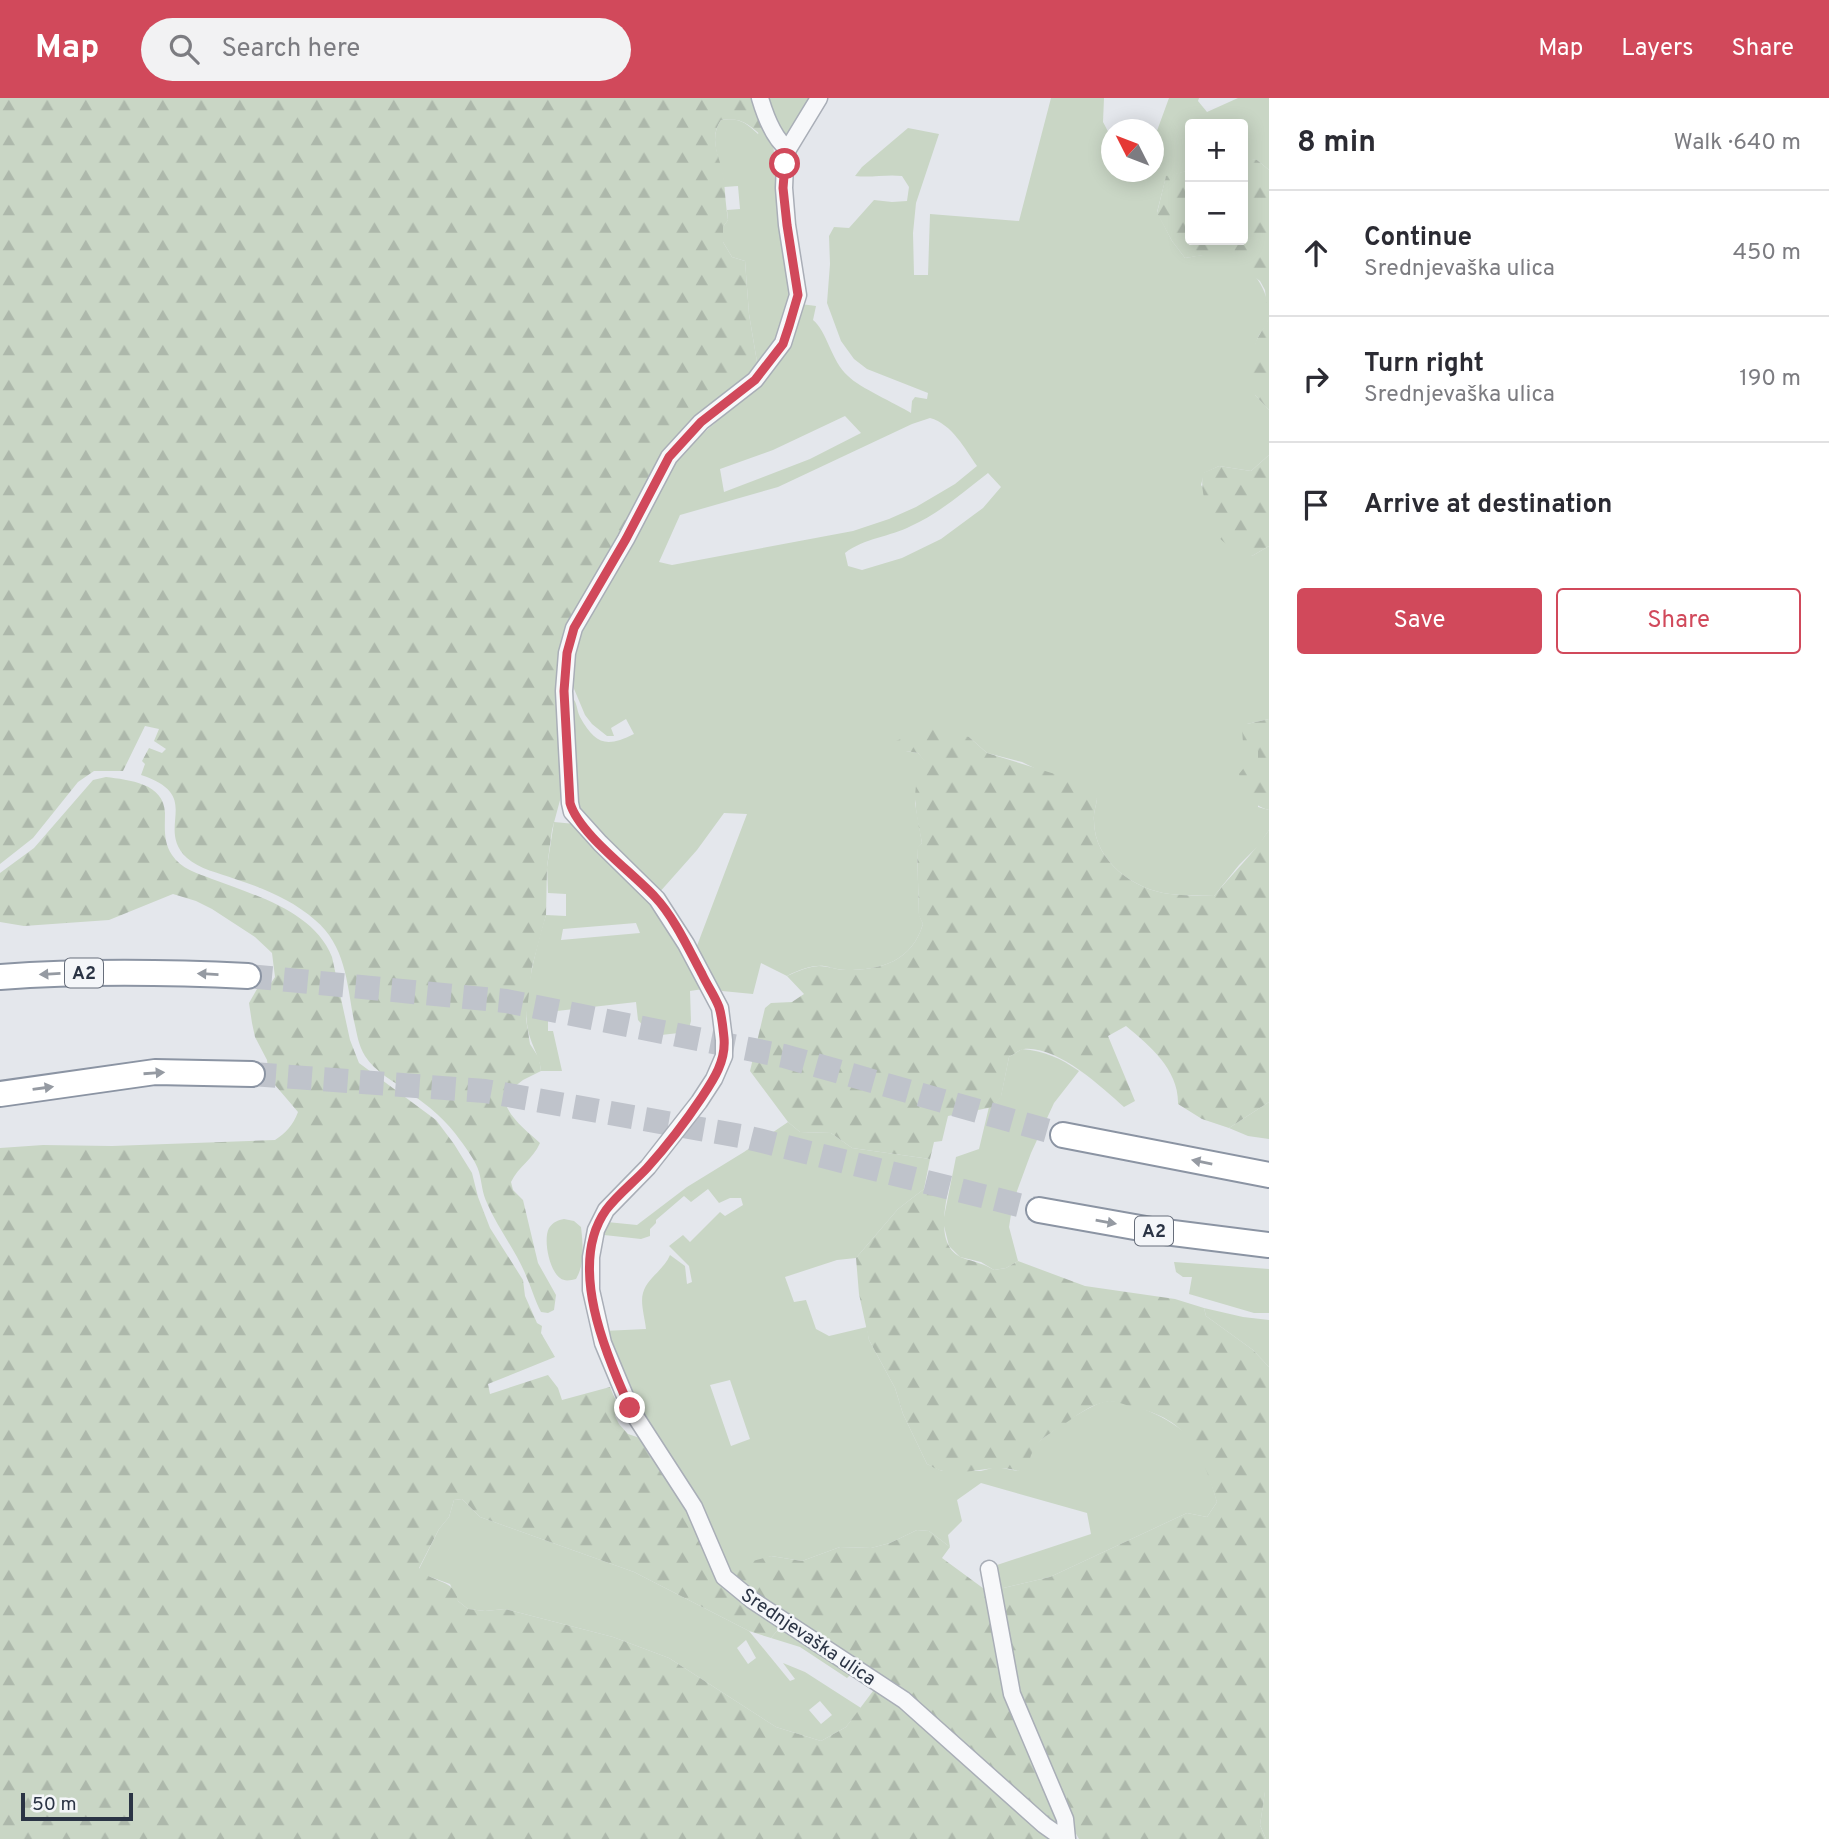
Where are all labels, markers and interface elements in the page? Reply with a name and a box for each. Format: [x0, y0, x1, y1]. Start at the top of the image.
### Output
search box [141, 18, 631, 81]
text: Map [35, 28, 99, 70]
icon: search [165, 30, 203, 68]
text: Search here [221, 33, 360, 66]
text: Map [1538, 34, 1583, 64]
text: Layers [1621, 34, 1693, 64]
text: Share [1731, 34, 1794, 64]
north arrow [1101, 119, 1164, 182]
map controls [1185, 119, 1248, 245]
button: + [1185, 119, 1248, 182]
text: 8 min [1297, 125, 1376, 162]
text: Walk · 640 m [1673, 129, 1801, 158]
route start [769, 148, 800, 179]
button: − [1185, 182, 1248, 245]
text: Continue [1364, 222, 1472, 255]
icon: ahead [1297, 234, 1335, 272]
text: 450 m [1733, 239, 1801, 268]
text: Srednjevaška ulica [1364, 255, 1555, 284]
text: Turn right [1364, 348, 1484, 381]
icon: right [1297, 360, 1335, 398]
text: 190 m [1739, 365, 1801, 394]
text: Srednjevaška ulica [1364, 381, 1555, 410]
icon: arrive [1297, 486, 1335, 524]
text: Arrive at destination [1364, 489, 1612, 522]
button: Save [1297, 588, 1542, 654]
button: Share [1556, 588, 1801, 654]
road number: A2 [65, 958, 103, 988]
one-way arrow [39, 968, 61, 979]
one-way arrow [197, 968, 219, 979]
one-way arrow [143, 1067, 165, 1078]
one-way arrow [32, 1082, 54, 1093]
one-way arrow [1191, 1157, 1213, 1168]
road number: A2 [1135, 1216, 1173, 1246]
one-way arrow [1095, 1217, 1117, 1228]
route end [614, 1392, 645, 1423]
street label: Srednjevaška ulica [736, 1584, 880, 1692]
scale bar [21, 1790, 133, 1822]
text: 50 m [32, 1793, 77, 1817]

